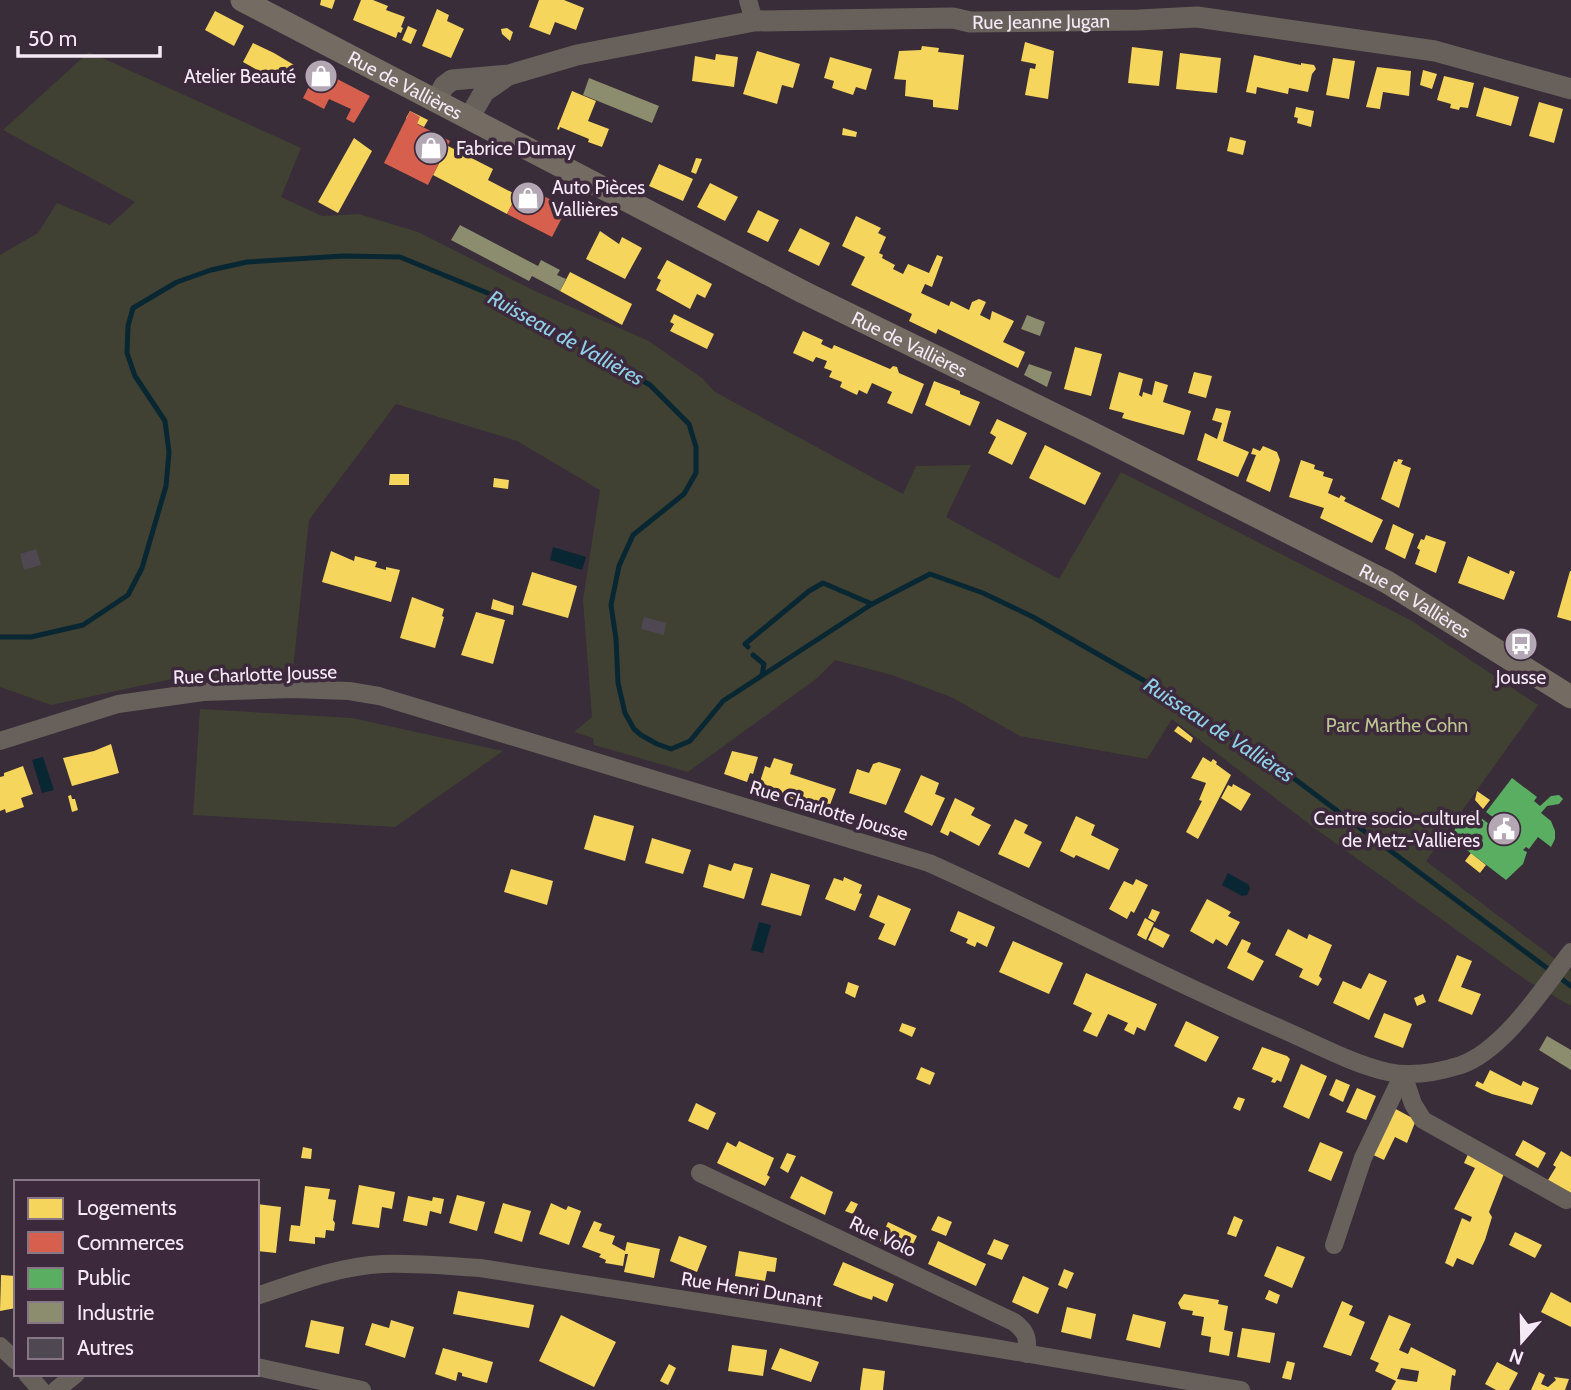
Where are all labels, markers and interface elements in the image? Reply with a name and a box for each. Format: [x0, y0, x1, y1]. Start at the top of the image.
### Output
street label: Rue Jeanne Jugan [972, 9, 1110, 34]
scale bar [18, 14, 159, 58]
text: 50 m [28, 26, 77, 51]
street label: Rue de Vallières [344, 46, 466, 125]
shop icon: Atelier Beauté [302, 57, 340, 95]
place label: Atelier Beauté [184, 65, 296, 88]
shop icon: Fabrice Dumay [412, 129, 450, 167]
place label: Fabrice Dumay [456, 137, 576, 160]
place label: Auto Pièces Vallières [552, 176, 645, 221]
shop icon: Auto Pièces Vallières [509, 179, 547, 217]
water label: Ruisseau de Vallières [484, 284, 648, 391]
street label: Rue de Vallières [848, 307, 971, 382]
street label: Rue de Vallières [1355, 559, 1475, 643]
bus stop icon: Jousse [1502, 625, 1540, 663]
street label: Rue Charlotte Jousse [173, 660, 338, 689]
place label: Jousse [1495, 666, 1546, 689]
water label: Ruisseau de Vallières [1139, 672, 1299, 787]
park label: Parc Marthe Cohn [1326, 714, 1468, 737]
street label: Rue Charlotte Jousse [747, 775, 911, 846]
place label: Centre socio-culturel de Metz-Vallières [1313, 807, 1481, 852]
public building icon: Centre socio-culturel de Metz-Vallières [1485, 810, 1523, 848]
legend [14, 1180, 259, 1376]
text: Logements [77, 1195, 177, 1220]
street label: Rue Volo [846, 1211, 920, 1262]
text: Commerces [77, 1230, 184, 1255]
text: Public [77, 1265, 131, 1290]
street label: Rue Henri Dunant [679, 1267, 825, 1312]
text: Industrie [77, 1300, 154, 1325]
north arrow [1487, 1306, 1557, 1376]
text: Autres [77, 1335, 134, 1360]
text: N [1506, 1343, 1527, 1370]

